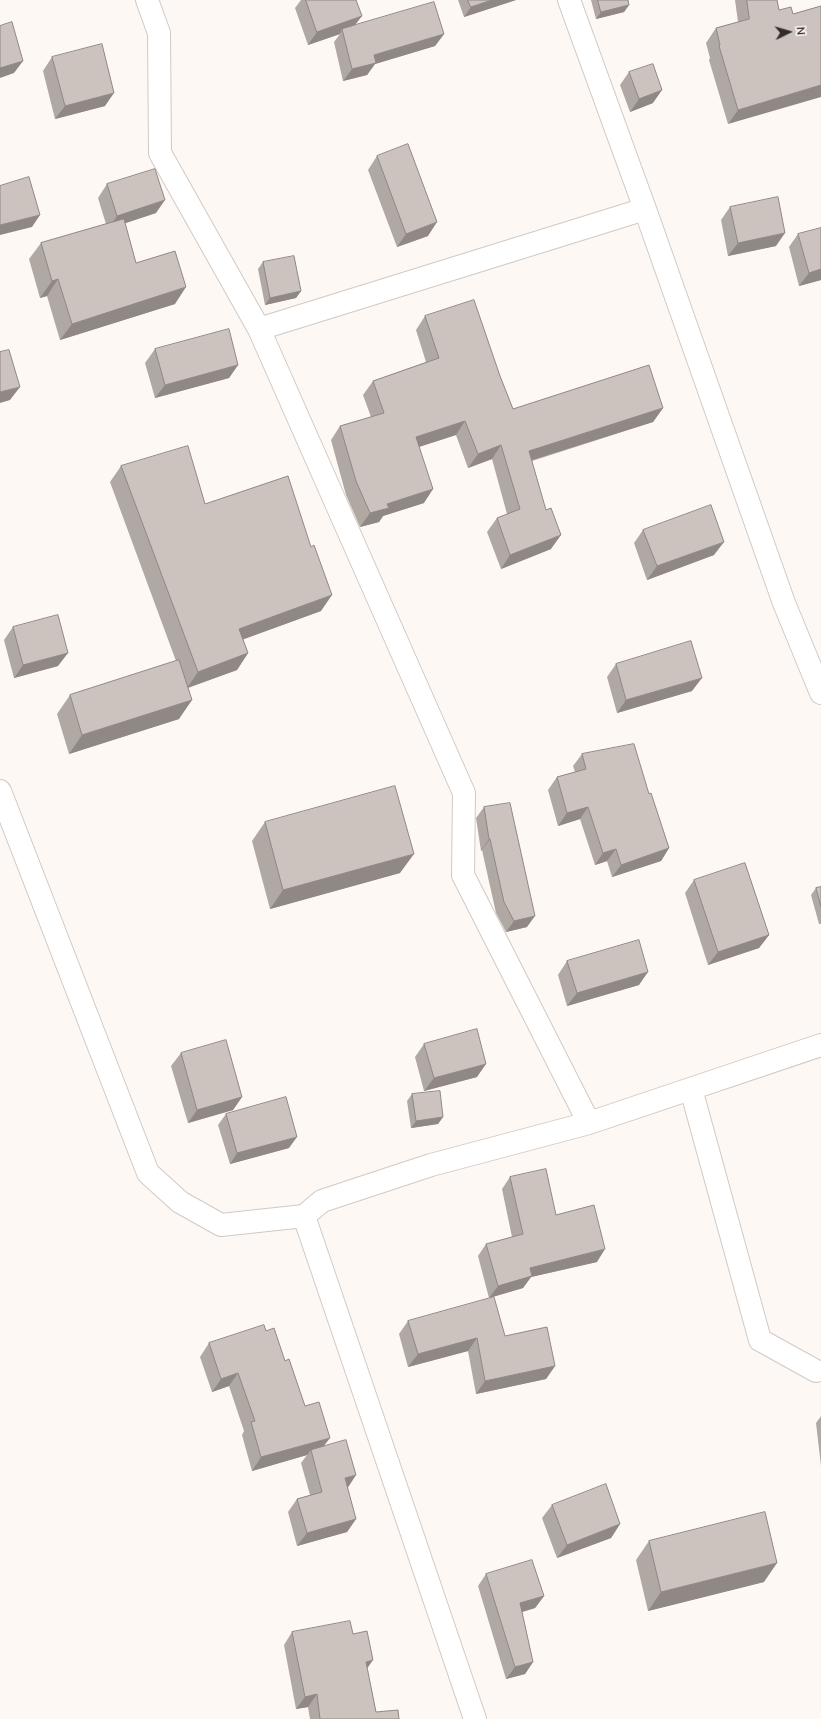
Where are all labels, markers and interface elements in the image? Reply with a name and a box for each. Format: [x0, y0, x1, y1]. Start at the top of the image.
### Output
north arrow [769, 12, 809, 52]
text: N [794, 26, 808, 36]

